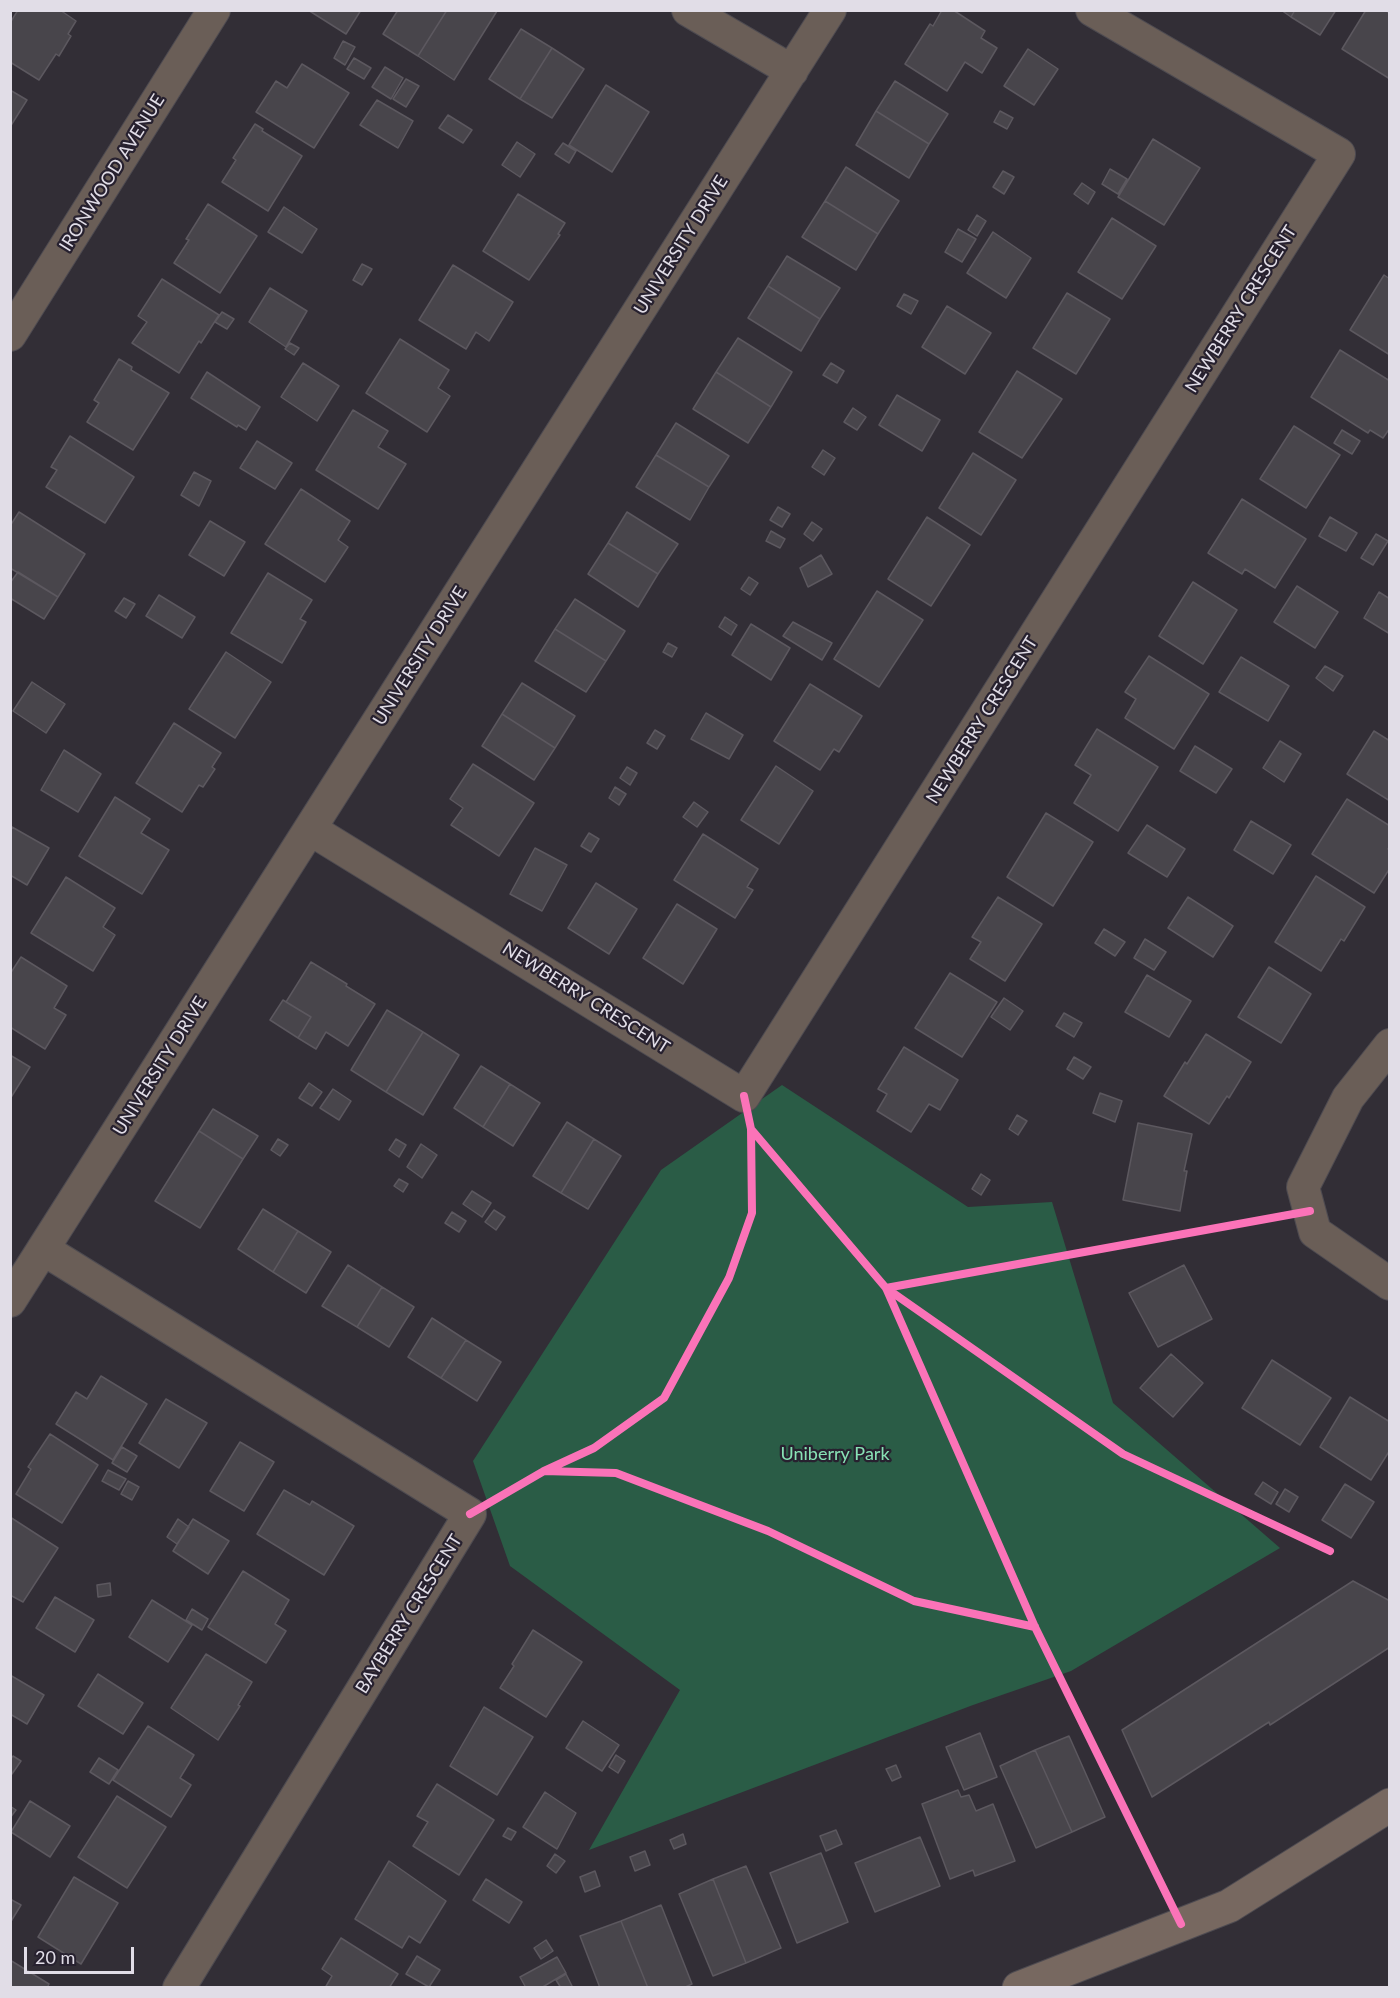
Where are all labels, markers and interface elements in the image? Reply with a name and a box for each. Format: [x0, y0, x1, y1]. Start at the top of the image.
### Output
street label: IRONWOOD AVENUE [55, 90, 169, 256]
street label: UNIVERSITY DRIVE [630, 172, 732, 318]
street label: NEWBERRY CRESCENT [1181, 221, 1301, 397]
street label: UNIVERSITY DRIVE [369, 583, 471, 729]
street label: NEWBERRY CRESCENT [922, 632, 1042, 808]
street label: NEWBERRY CRESCENT [498, 938, 674, 1058]
street label: UNIVERSITY DRIVE [109, 993, 211, 1139]
park label: Uniberry Park [780, 1443, 890, 1465]
street label: BAYBERRY CRESCENT [351, 1530, 467, 1698]
scale bar [27, 1935, 136, 1973]
text: 20 m [35, 1946, 75, 1968]

